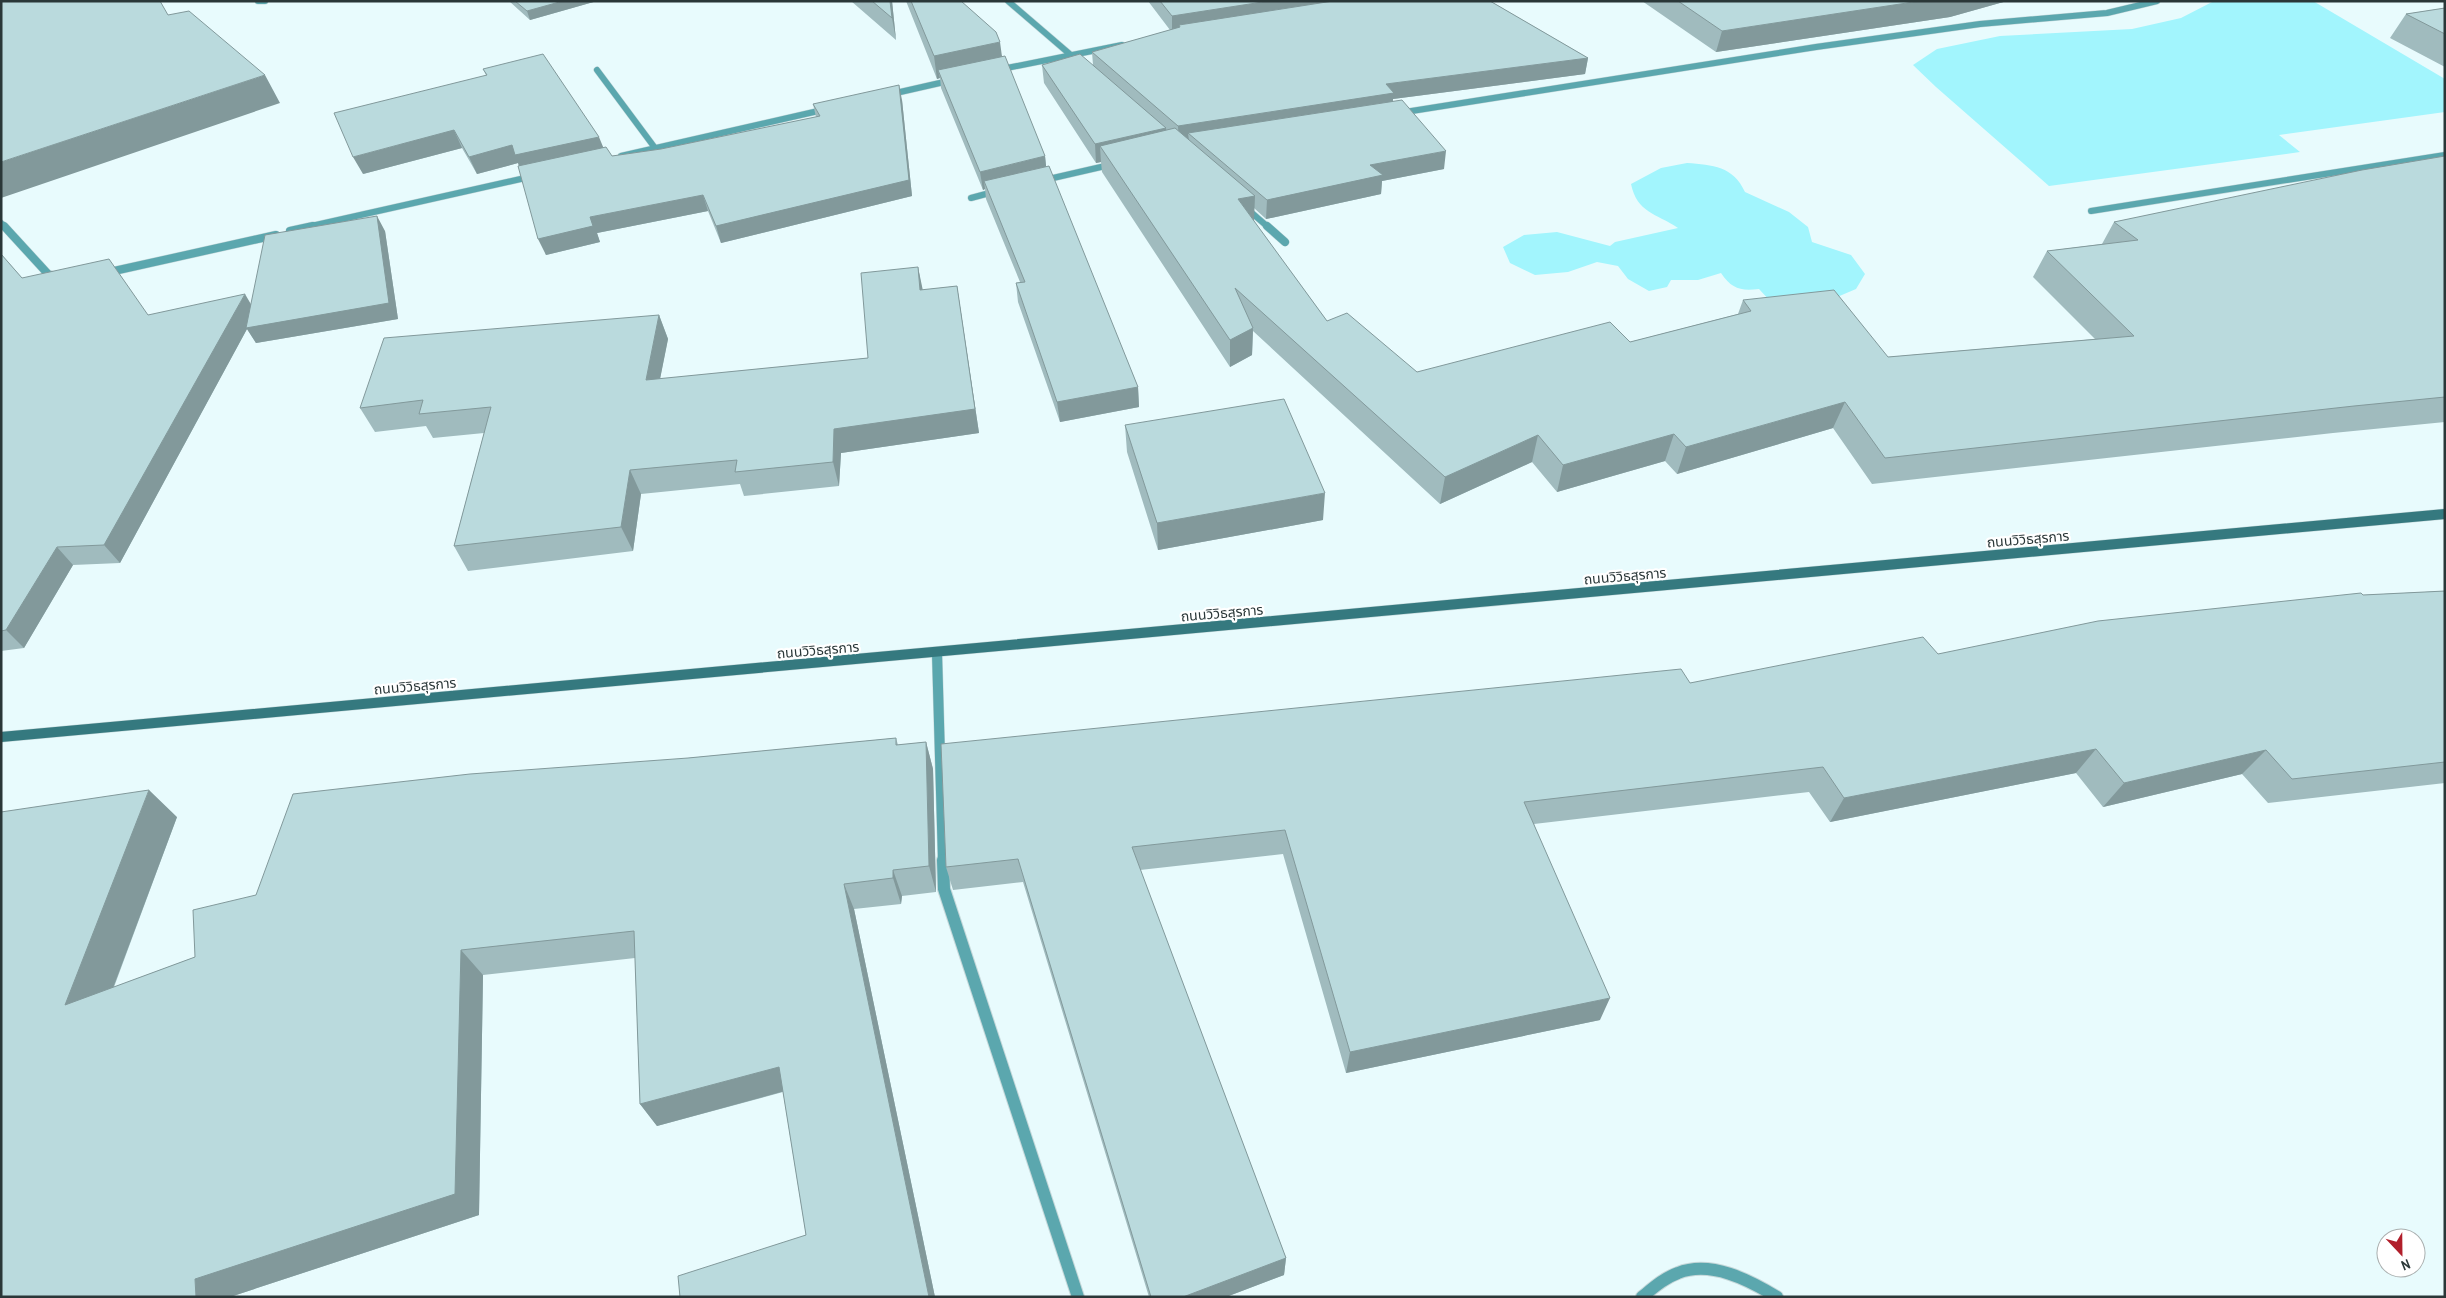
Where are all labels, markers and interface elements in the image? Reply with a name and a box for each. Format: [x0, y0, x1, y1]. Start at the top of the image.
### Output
street label: ถนนวิวิธสุรการ [1986, 526, 2070, 552]
street label: ถนนวิวิธสุรการ [1583, 563, 1667, 589]
street label: ถนนวิวิธสุรการ [1180, 600, 1264, 626]
street label: ถนนวิวิธสุรการ [776, 637, 860, 663]
street label: ถนนวิวิธสุรการ [373, 673, 457, 699]
north arrow [2376, 1228, 2426, 1278]
text: N [2399, 1255, 2413, 1275]

